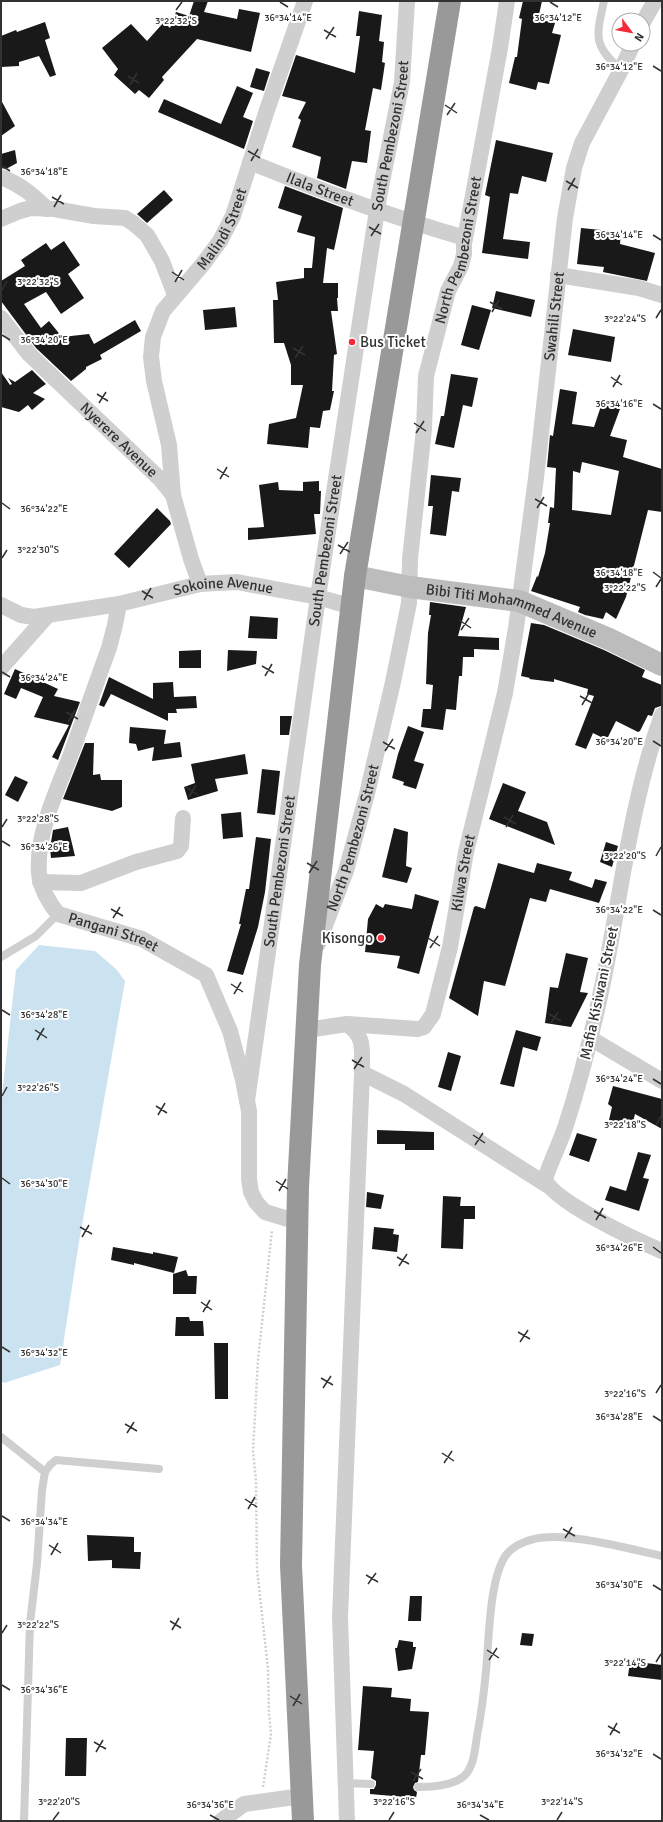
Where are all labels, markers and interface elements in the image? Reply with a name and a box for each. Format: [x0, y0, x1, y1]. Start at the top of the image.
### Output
text: 36°34'14"E [264, 12, 312, 24]
text: 36°34'12"E [534, 12, 582, 24]
north arrow [611, 12, 651, 52]
text: 3°22'32"S [155, 15, 198, 27]
text: N [632, 30, 647, 44]
street label: South Pembezoni Street [368, 60, 412, 212]
text: 36°34'12"E [595, 61, 643, 73]
text: 36°34'18"E [20, 166, 68, 178]
street label: Ilala Street [283, 168, 356, 210]
street label: North Pembezoni Street [431, 175, 485, 326]
street label: Malindi Street [193, 186, 250, 273]
text: 36°34'14"E [595, 229, 643, 241]
street label: Swahili Street [540, 271, 568, 362]
text: 3°22'32"S [17, 276, 60, 288]
text: 3°22'24"S [604, 313, 647, 325]
place label: Bus Ticket [360, 333, 426, 351]
text: 36°34'20"E [20, 334, 68, 346]
marker: Bus Ticket [347, 337, 357, 347]
text: 36°34'16"E [595, 398, 643, 410]
street label: Nyerere Avenue [76, 399, 162, 481]
street label: South Pembezoni Street [305, 473, 346, 628]
text: 36°34'22"E [20, 503, 68, 515]
text: 3°22'30"S [17, 544, 60, 556]
text: 36°34'18"E [595, 567, 643, 579]
street label: Sokoine Avenue [171, 573, 275, 599]
street label: Bibi Titi Mohammed Avenue [425, 580, 600, 642]
text: 3°22'22"S [604, 582, 647, 594]
text: 36°34'24"E [20, 672, 68, 684]
text: 36°34'20"E [595, 736, 643, 748]
street label: North Pembezoni Street [322, 762, 383, 914]
street label: South Pembezoni Street [260, 794, 299, 948]
text: 3°22'28"S [17, 813, 60, 825]
street label: Kilwa Street [447, 833, 479, 913]
text: 36°34'26"E [20, 841, 68, 853]
text: 3°22'20"S [604, 850, 647, 862]
text: 36°34'22"E [595, 904, 643, 916]
street label: Pangani Street [66, 909, 162, 956]
street label: Mafia Kisiwani Street [576, 925, 622, 1061]
place label: Kisongo [322, 929, 373, 947]
marker: Kisongo [376, 933, 386, 943]
text: 36°34'28"E [20, 1009, 68, 1021]
text: 36°34'24"E [595, 1073, 643, 1085]
text: 3°22'26"S [17, 1082, 60, 1094]
text: 3°22'18"S [604, 1119, 647, 1131]
text: 36°34'30"E [20, 1178, 68, 1190]
text: 36°34'26"E [595, 1242, 643, 1254]
text: 36°34'32"E [20, 1347, 68, 1359]
text: 3°22'16"S [604, 1388, 647, 1400]
text: 36°34'28"E [595, 1411, 643, 1423]
text: 36°34'34"E [20, 1516, 68, 1528]
text: 36°34'30"E [595, 1579, 643, 1591]
text: 3°22'22"S [17, 1619, 60, 1631]
text: 3°22'14"S [604, 1657, 647, 1669]
text: 36°34'36"E [20, 1684, 68, 1696]
text: 36°34'32"E [595, 1748, 643, 1760]
text: 3°22'20"S [38, 1796, 81, 1808]
text: 3°22'16"S [373, 1796, 416, 1808]
text: 3°22'14"S [541, 1796, 584, 1808]
text: 36°34'36"E [186, 1799, 234, 1811]
text: 36°34'34"E [456, 1799, 504, 1811]

